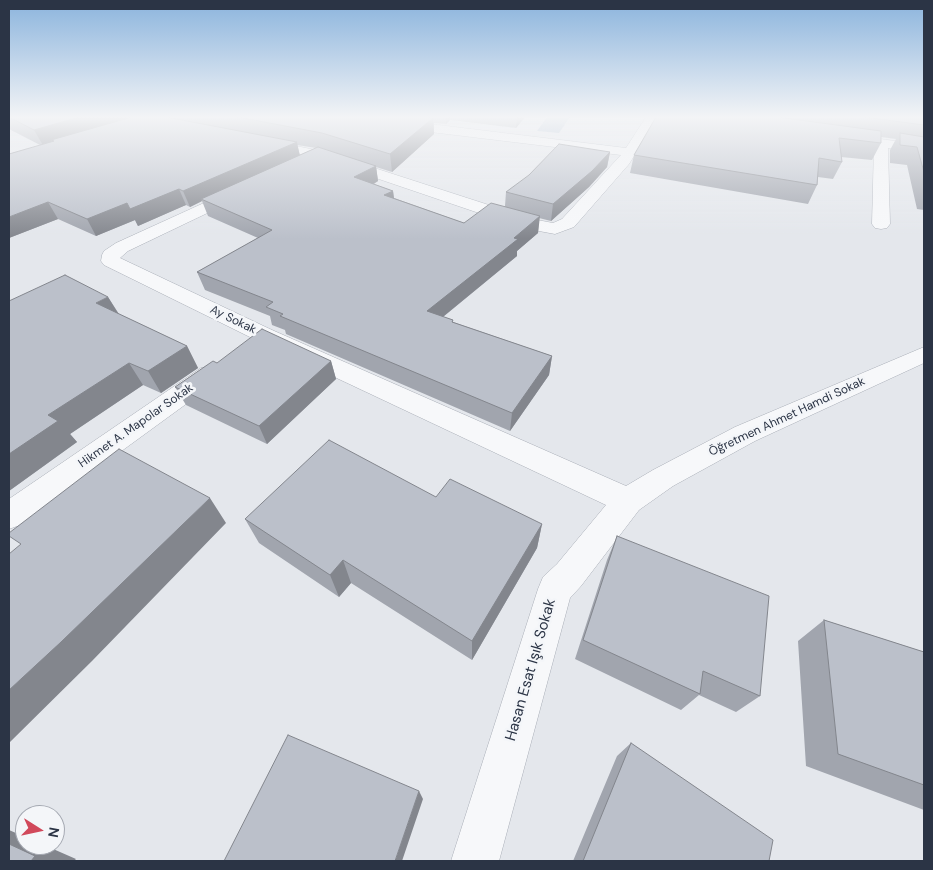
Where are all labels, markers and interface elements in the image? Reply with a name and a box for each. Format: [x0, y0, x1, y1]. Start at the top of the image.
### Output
street label: Ay Sokak [207, 303, 259, 337]
street label: Öğretmen Ahmet Hamdi Sokak [707, 374, 867, 460]
street label: Hikmet A. Mapolar Sokak [76, 381, 196, 471]
street label: Hasan Esat Işık Sokak [502, 597, 560, 743]
north arrow [15, 805, 65, 855]
text: N [44, 826, 64, 839]

